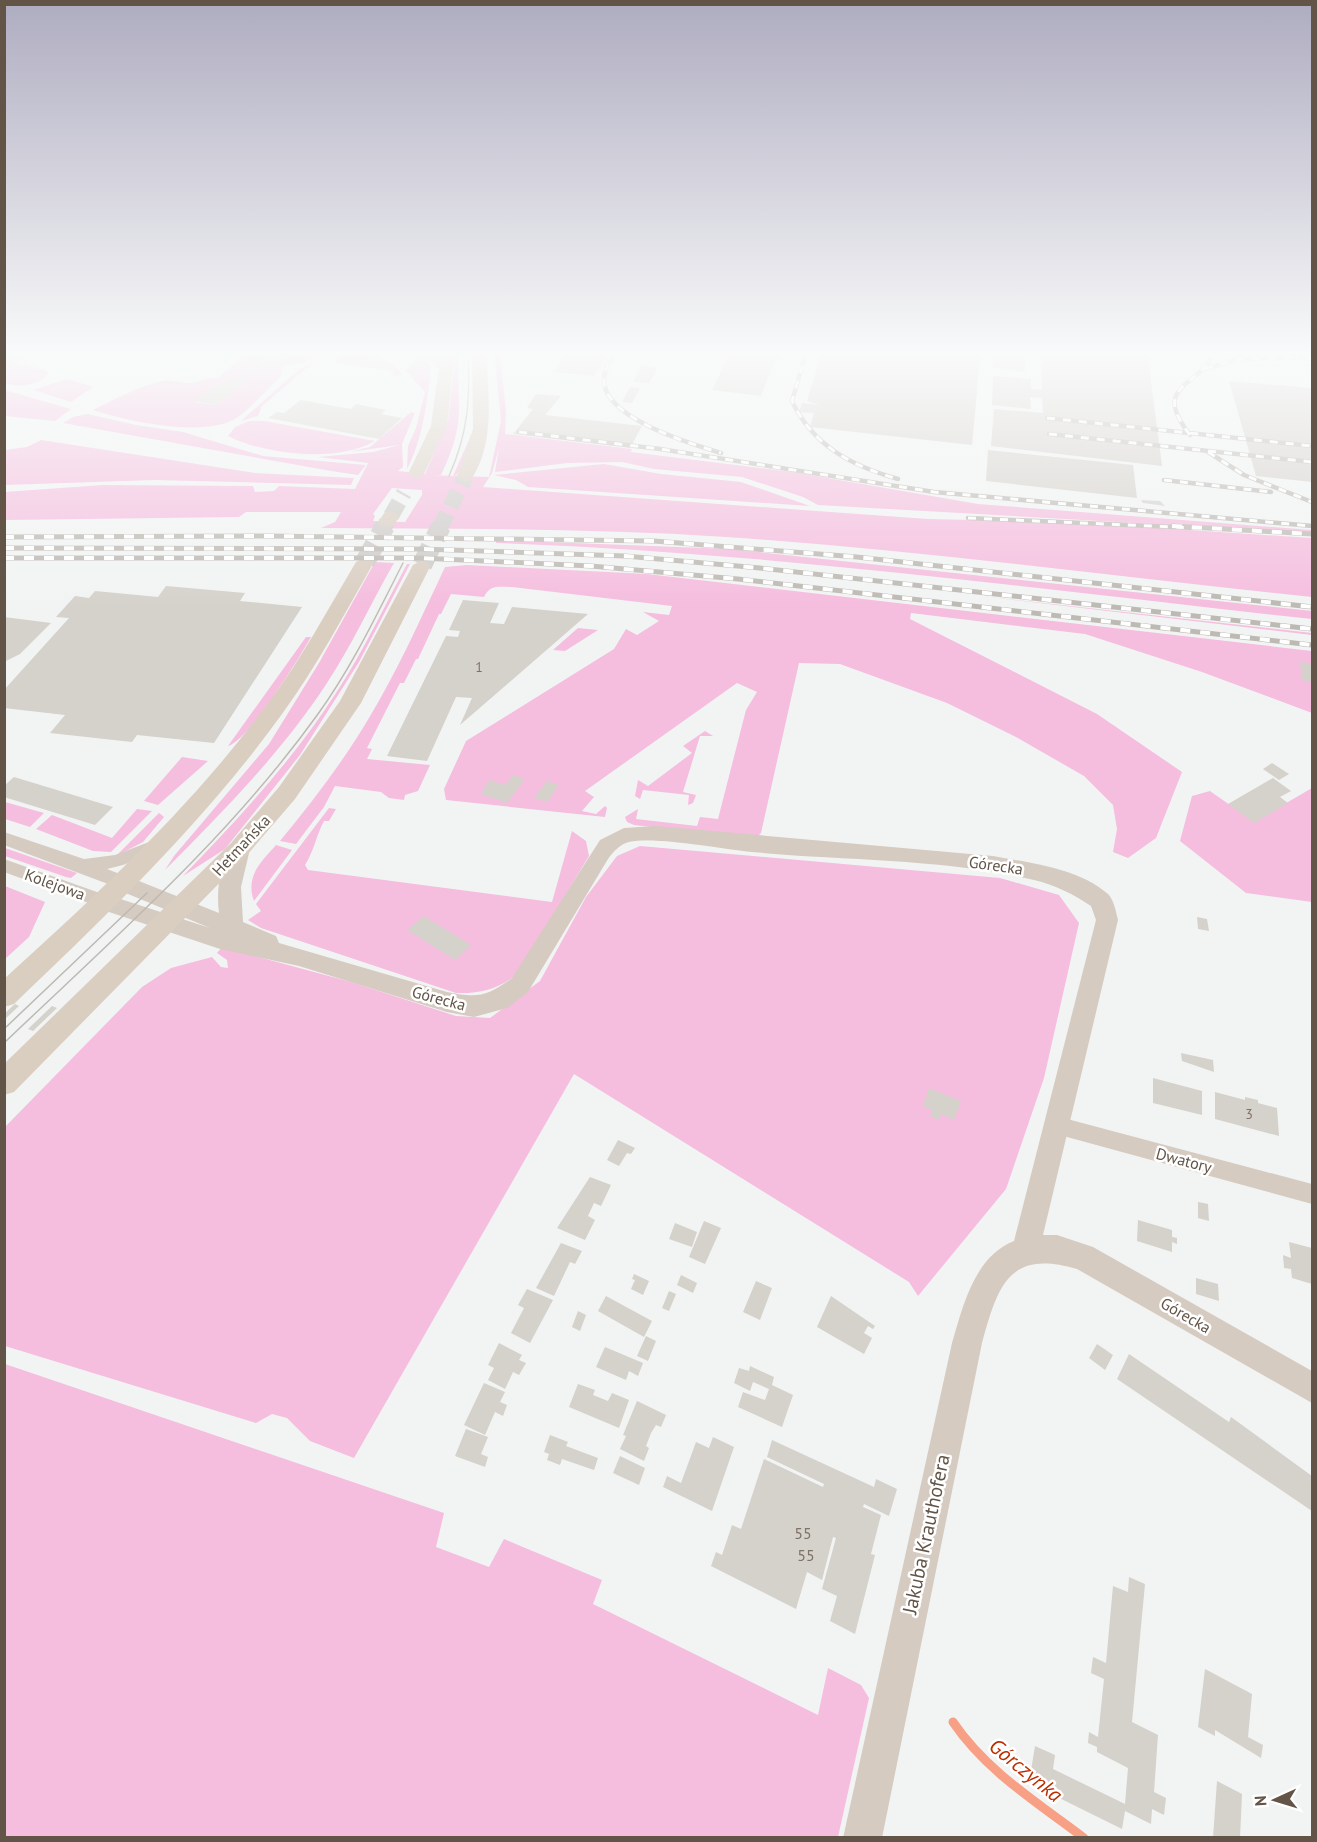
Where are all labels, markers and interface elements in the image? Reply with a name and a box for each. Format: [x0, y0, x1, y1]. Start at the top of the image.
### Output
house number: 1 [475, 658, 483, 676]
street label: Hetmańska [208, 810, 274, 880]
street label: Górecka [968, 851, 1024, 879]
street label: Kolejowa [22, 864, 88, 904]
street label: Górecka [410, 981, 468, 1015]
house number: 3 [1245, 1105, 1253, 1123]
street label: Dwatory [1154, 1143, 1215, 1177]
street label: Górecka [1157, 1293, 1215, 1337]
street label: Jakuba Krauthofera [896, 1452, 956, 1617]
house number: 55 [794, 1523, 812, 1543]
house number: 55 [797, 1545, 815, 1565]
water label: Górczynka [984, 1732, 1069, 1808]
north arrow [1245, 1770, 1305, 1830]
text: N [1250, 1795, 1270, 1807]

